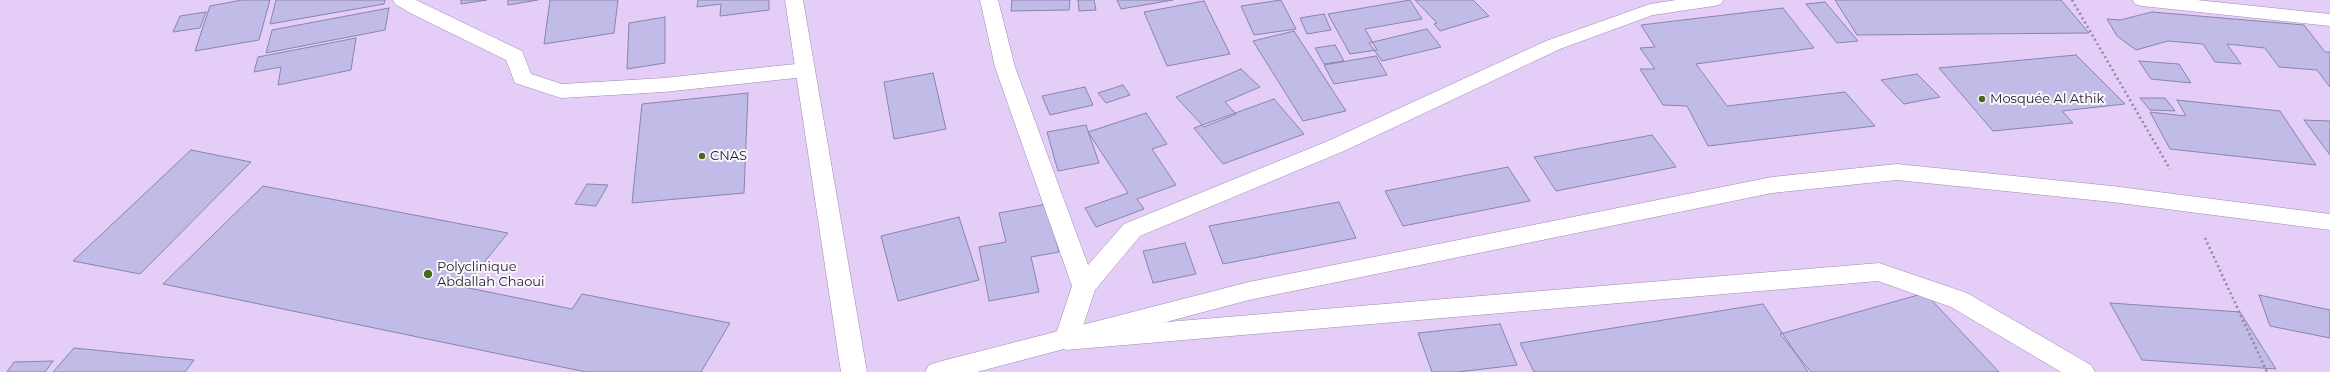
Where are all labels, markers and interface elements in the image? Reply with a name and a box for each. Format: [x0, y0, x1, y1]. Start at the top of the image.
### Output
place label: Mosquée Al Athik [1990, 91, 2104, 107]
marker: Mosquée Al Athik [1977, 94, 1987, 104]
place label: CNAS [710, 148, 747, 164]
marker: CNAS [697, 151, 707, 161]
place label: Polyclinique Abdallah Chaoui [437, 259, 545, 290]
marker: Polyclinique Abdallah Chaoui [422, 268, 434, 280]

